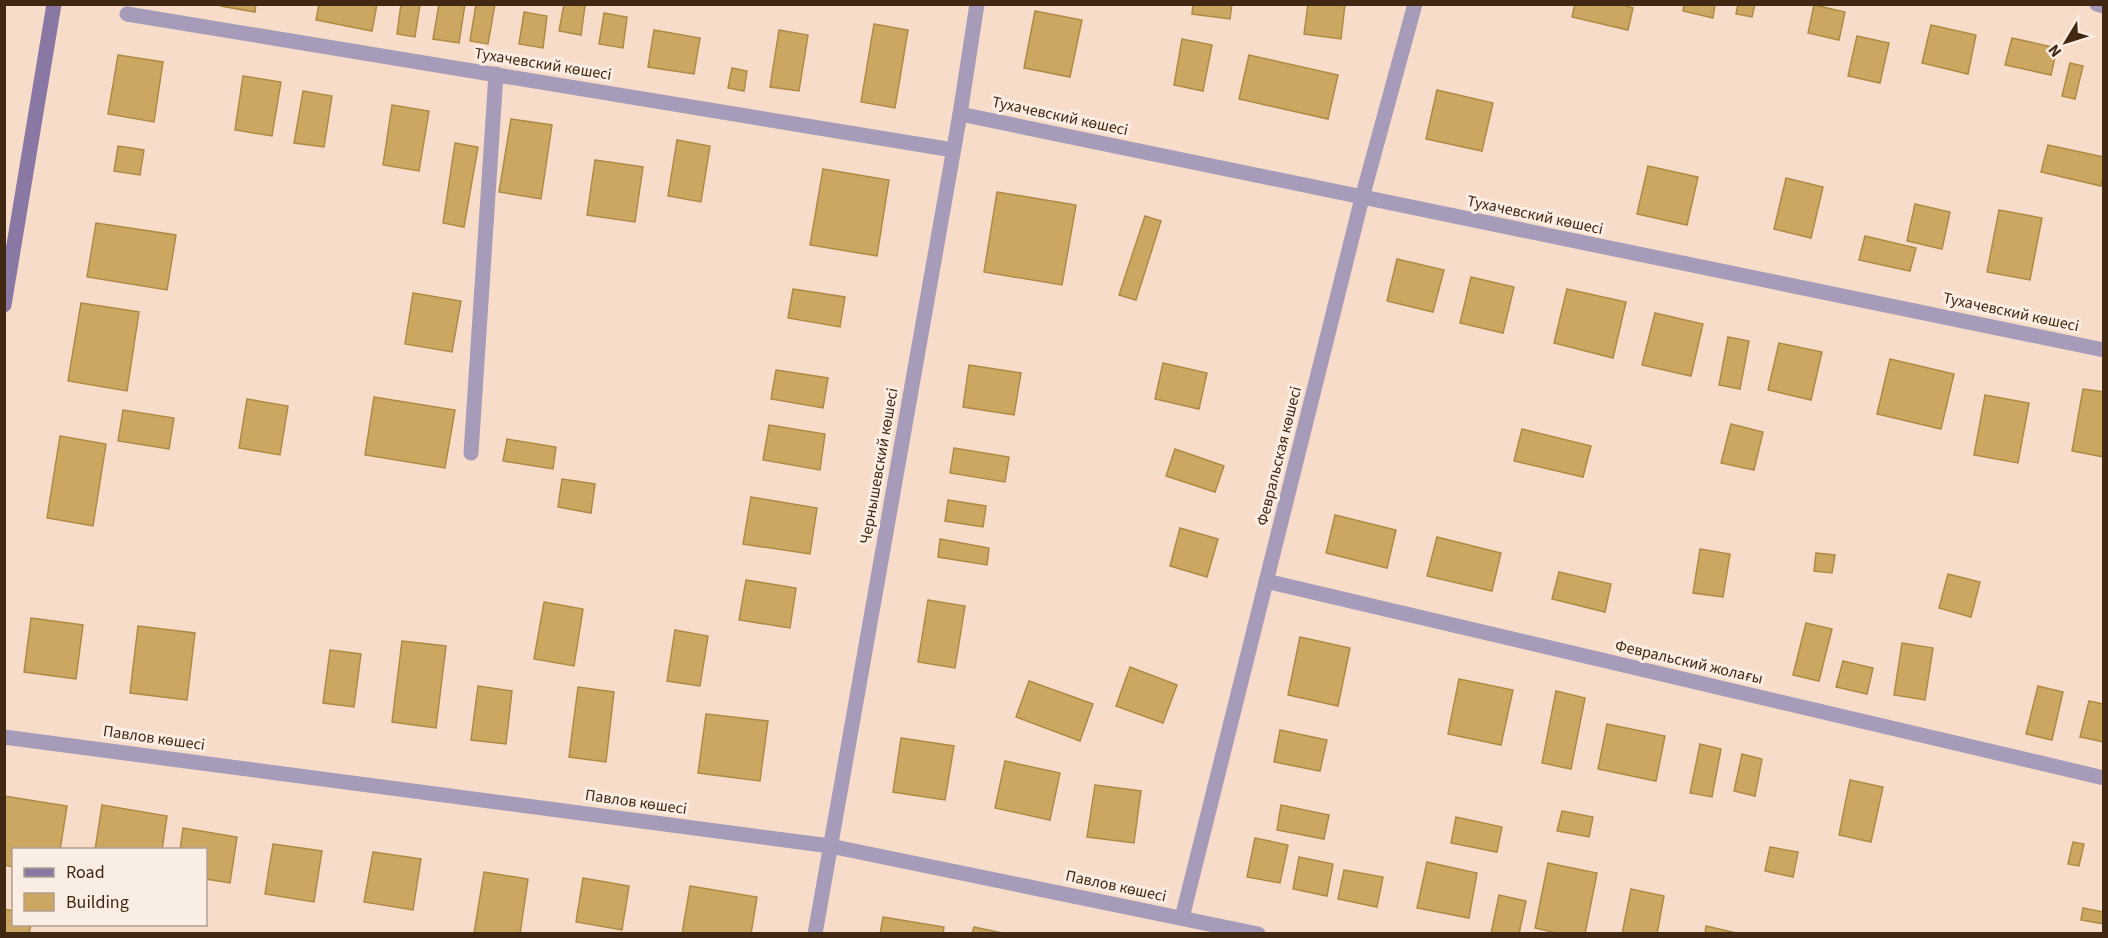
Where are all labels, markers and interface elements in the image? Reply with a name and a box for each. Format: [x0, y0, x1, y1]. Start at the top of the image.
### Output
north arrow [2036, 12, 2096, 72]
text: N [2043, 40, 2067, 62]
street label: Тухачевский көшесі [473, 42, 613, 86]
street label: Тухачевский көшесі [990, 91, 1130, 141]
street label: Тухачевский көшесі [1465, 190, 1605, 240]
street label: Тухачевский көшесі [1941, 287, 2081, 337]
street label: Февральская көшесі [1251, 384, 1307, 528]
street label: Чернышевский көшесі [854, 386, 904, 546]
street label: Февральский жолағы [1613, 634, 1765, 690]
street label: Павлов көшесі [102, 720, 206, 756]
street label: Павлов көшесі [584, 784, 688, 820]
legend [12, 848, 207, 926]
text: Road [66, 860, 105, 885]
street label: Павлов көшесі [1064, 865, 1168, 907]
text: Building [66, 890, 129, 915]

